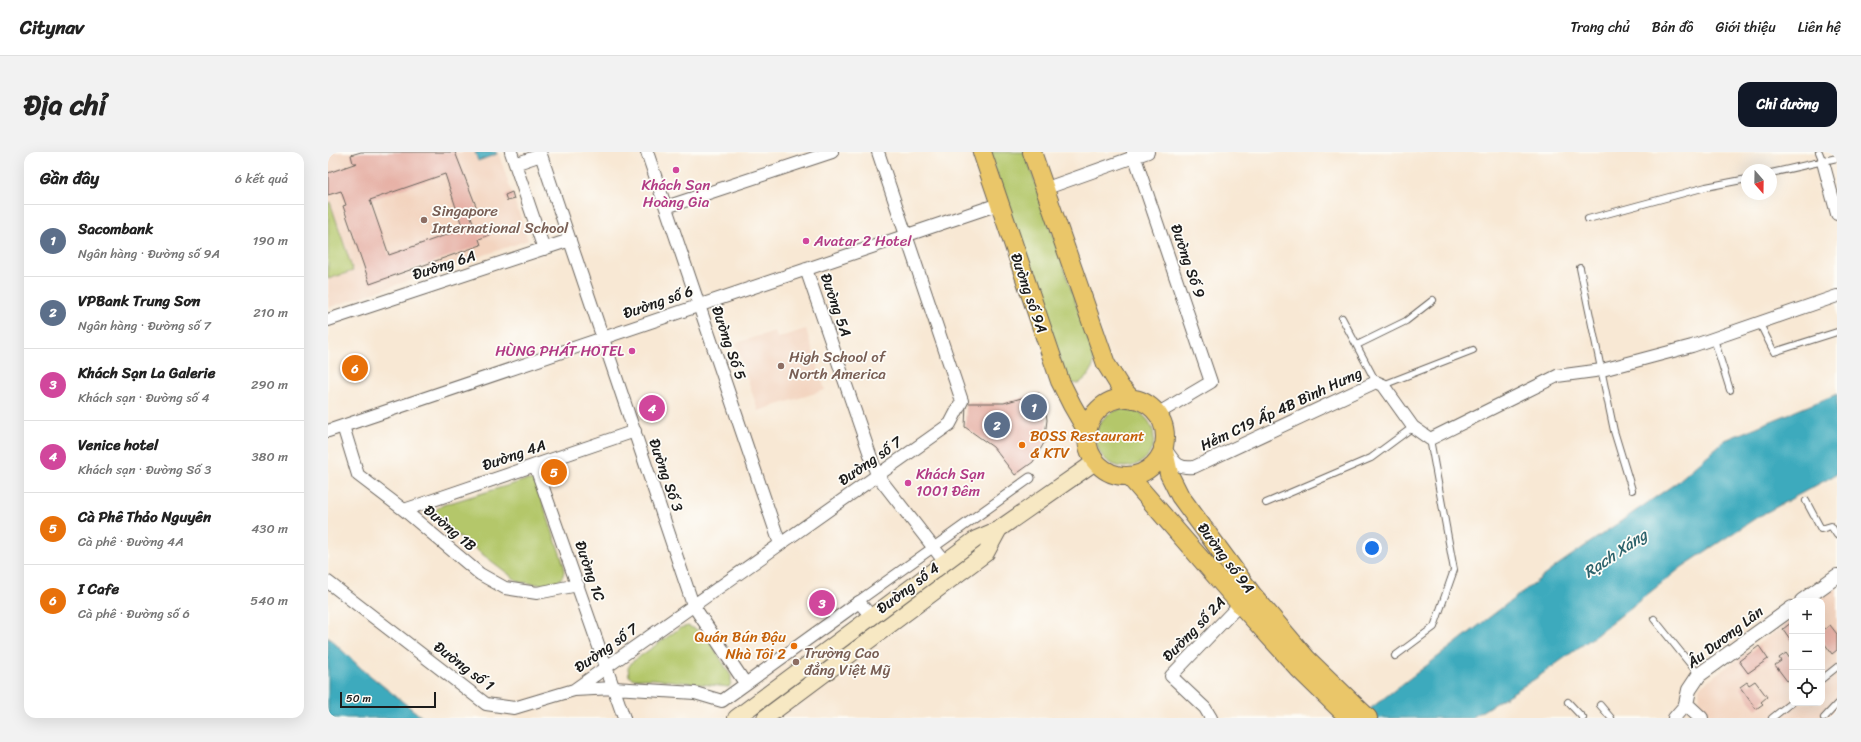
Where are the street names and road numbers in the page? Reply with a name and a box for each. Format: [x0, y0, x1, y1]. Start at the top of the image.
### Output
street label: Đường Số 9 [1163, 220, 1213, 302]
street label: Đường 6A [409, 243, 479, 287]
street label: Đường số 9A [1003, 249, 1055, 337]
street label: Đường 5A [813, 270, 859, 340]
street label: Đường số 6 [619, 278, 697, 326]
street label: Đường Số 5 [704, 302, 754, 384]
street label: Hẻm C19 Ấp 4B Bình Hưng [1196, 360, 1367, 458]
street label: Đường số 7 [833, 429, 909, 493]
street label: Đường 4A [479, 432, 549, 478]
street label: Đường Số 3 [641, 435, 691, 515]
street label: Đường 1B [418, 498, 483, 558]
street label: Đường số 9A [1191, 517, 1261, 599]
street label: Đường 1C [568, 537, 613, 605]
street label: Đường số 4 [871, 555, 945, 621]
street label: Đường số 2A [1156, 590, 1232, 668]
street label: Âu Dương Lân [1680, 599, 1769, 675]
street label: Đường số 7 [569, 616, 645, 680]
street label: Đường số 1 [428, 634, 500, 698]

